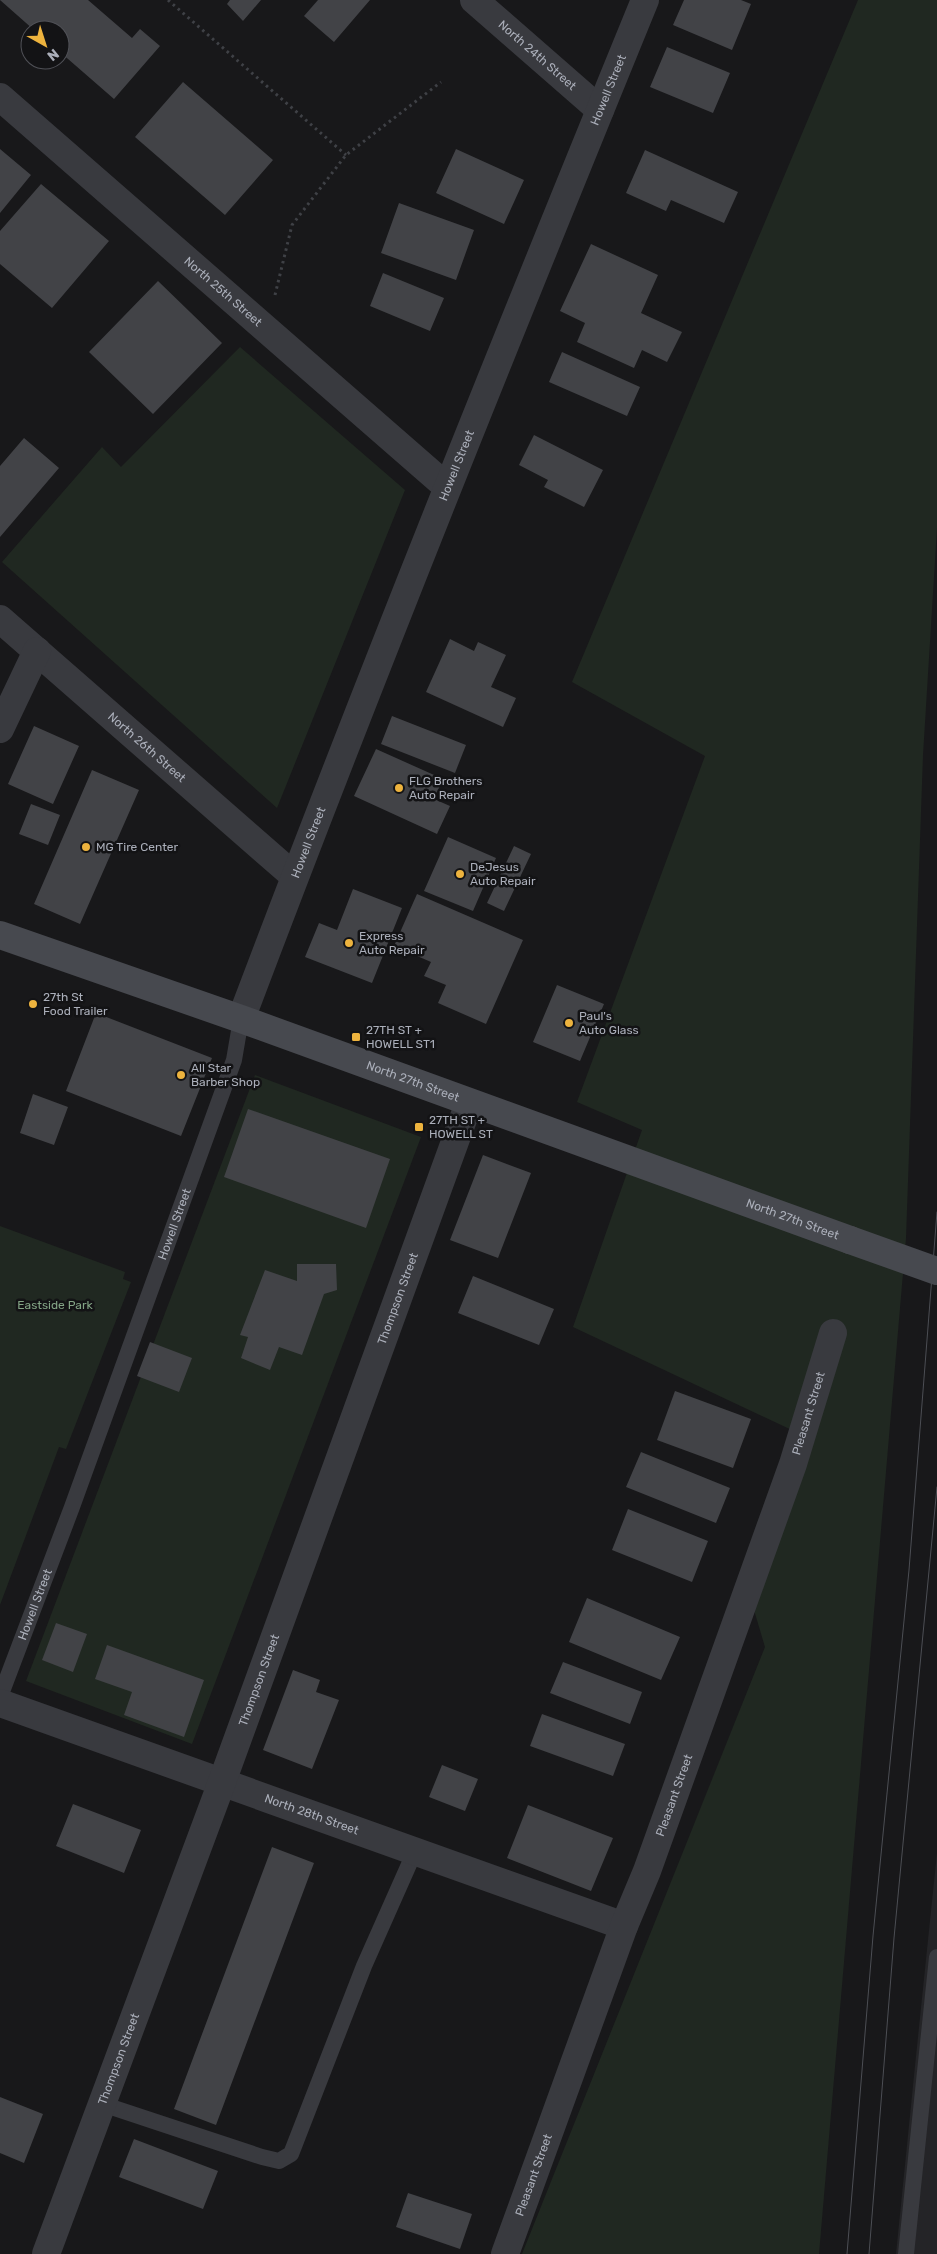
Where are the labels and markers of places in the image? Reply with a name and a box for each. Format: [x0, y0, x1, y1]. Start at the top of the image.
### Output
place label: FLG Brothers Auto Repair [409, 774, 482, 802]
marker: FLG Brothers Auto Repair [393, 782, 405, 794]
place label: MG Tire Center [96, 840, 179, 854]
marker: MG Tire Center [80, 841, 92, 853]
place label: DeJesus Auto Repair [470, 860, 536, 888]
marker: DeJesus Auto Repair [454, 868, 466, 880]
place label: Express Auto Repair [359, 929, 425, 957]
marker: Express Auto Repair [343, 937, 355, 949]
place label: 27th St Food Trailer [43, 990, 108, 1018]
marker: 27th St Food Trailer [27, 998, 39, 1010]
place label: Paul's Auto Glass [579, 1009, 639, 1037]
marker: Paul's Auto Glass [563, 1017, 575, 1029]
place label: 27TH ST + HOWELL ST1 [366, 1023, 435, 1051]
marker: 27TH ST + HOWELL ST1 [350, 1031, 362, 1043]
place label: All Star Barber Shop [191, 1061, 260, 1089]
marker: All Star Barber Shop [175, 1069, 187, 1081]
place label: 27TH ST + HOWELL ST [429, 1113, 493, 1141]
marker: 27TH ST + HOWELL ST [413, 1121, 425, 1133]

